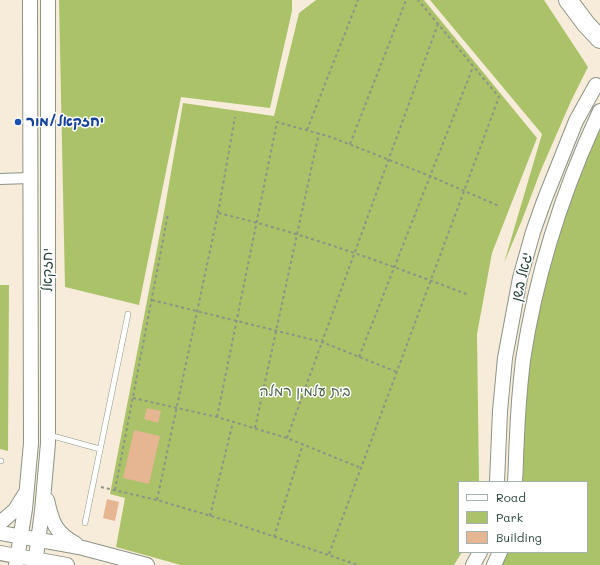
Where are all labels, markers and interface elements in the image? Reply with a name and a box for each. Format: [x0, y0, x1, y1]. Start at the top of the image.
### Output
place label: יחזקאל/מור [26, 114, 104, 130]
marker: יחזקאל/מור [13, 117, 23, 127]
street label: יחזקאל [40, 248, 56, 292]
street label: יגאל בשן [508, 251, 536, 303]
park label: בית עלמין רמלה [260, 384, 350, 400]
legend [458, 481, 588, 553]
text: Road [496, 489, 526, 505]
text: Park [496, 509, 523, 525]
text: Building [496, 529, 542, 545]

